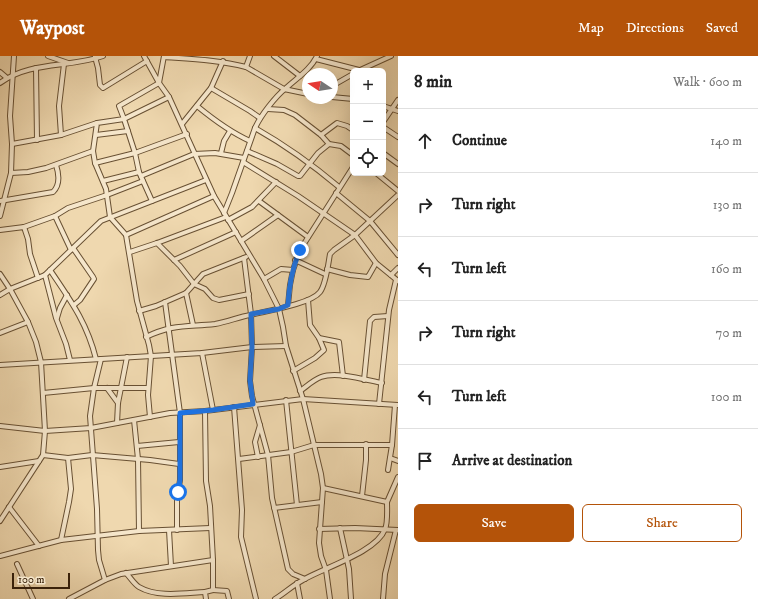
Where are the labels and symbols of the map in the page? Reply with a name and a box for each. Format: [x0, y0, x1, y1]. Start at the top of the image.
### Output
north arrow [302, 68, 338, 104]
route end [291, 241, 309, 259]
route start [169, 483, 187, 501]
scale bar [12, 571, 70, 590]

